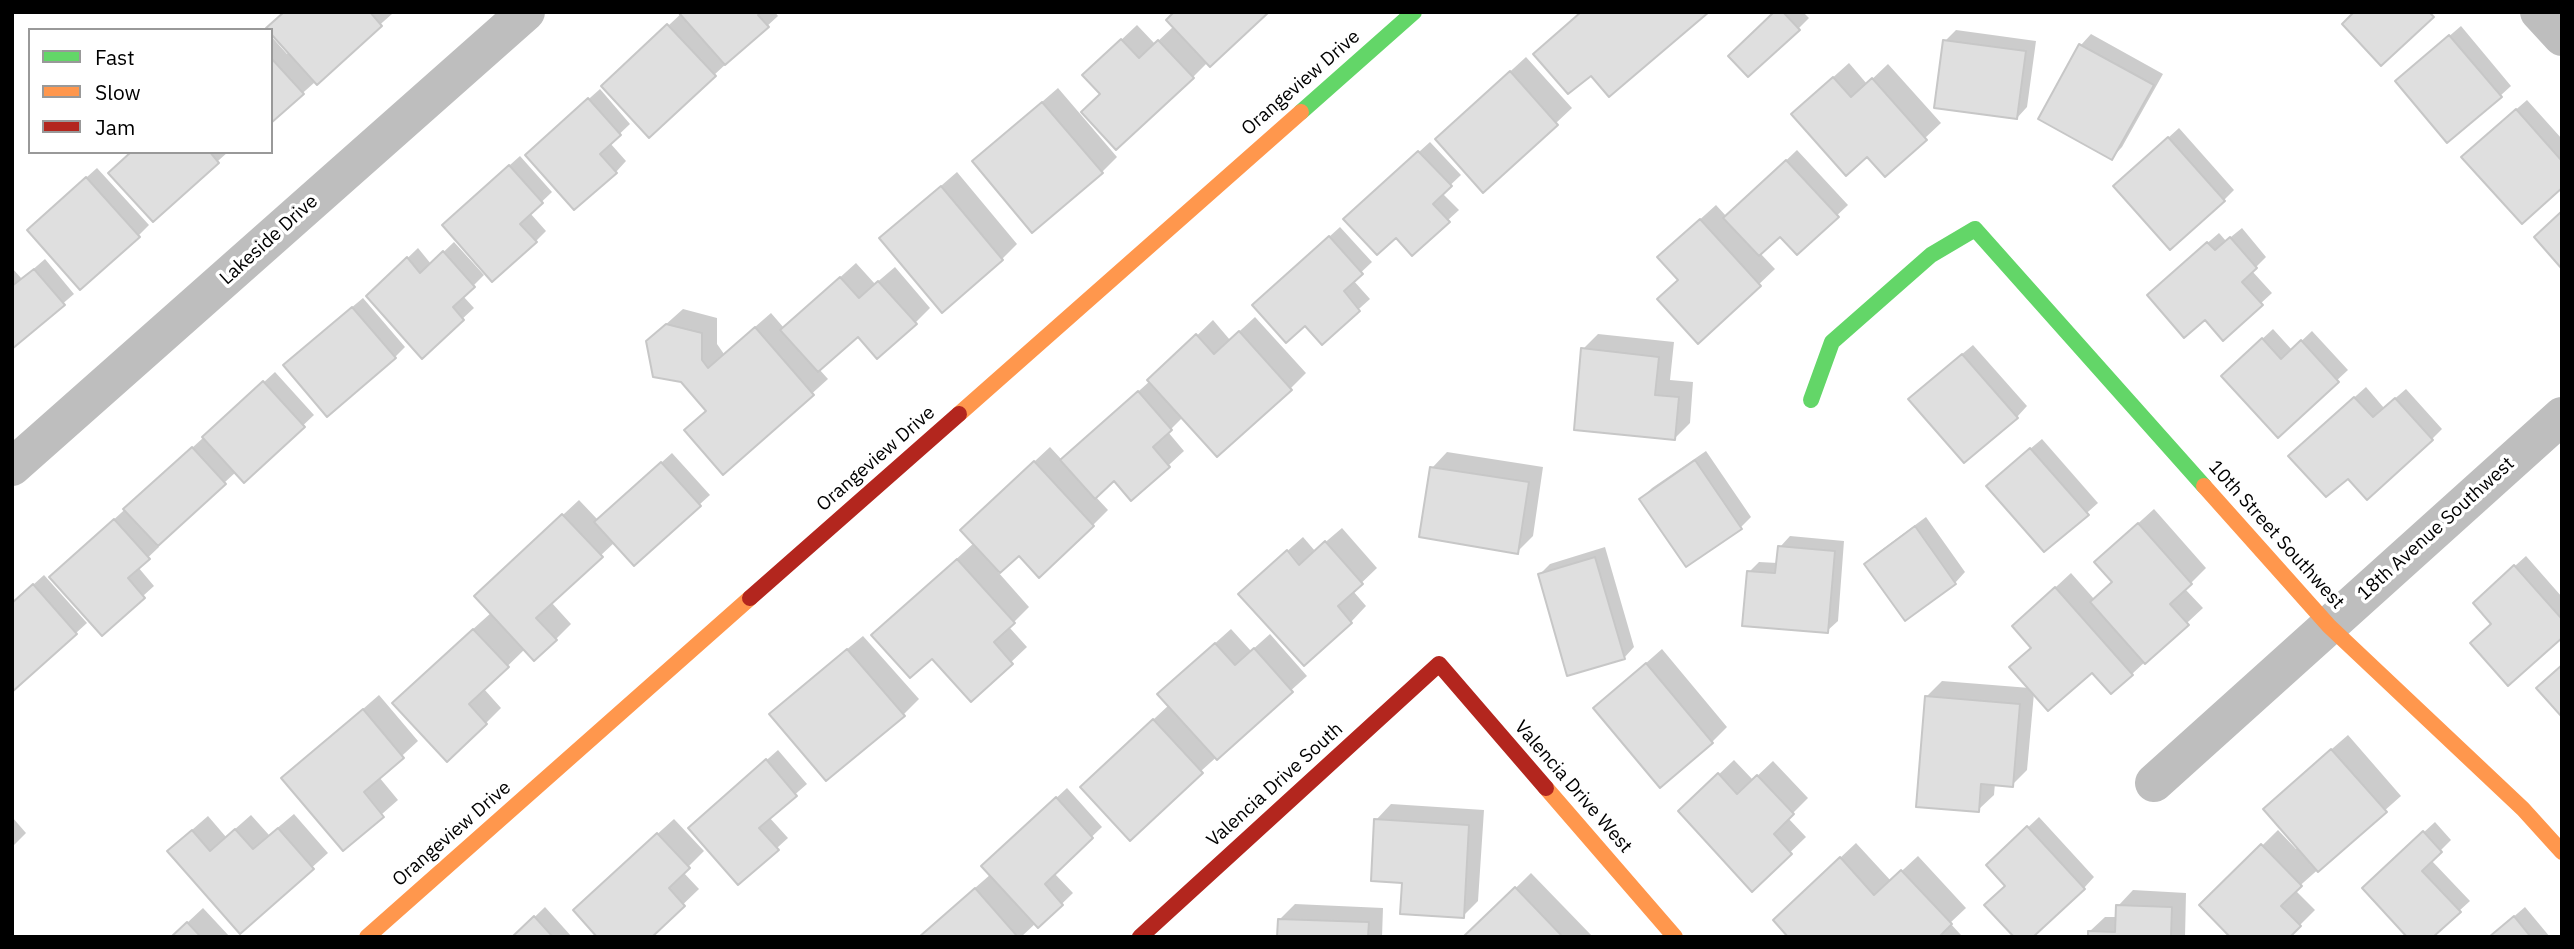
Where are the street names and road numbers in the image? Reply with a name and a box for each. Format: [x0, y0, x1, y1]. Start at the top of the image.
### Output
street label: Orangeview Drive [1237, 25, 1365, 141]
street label: Lakeside Drive [215, 190, 323, 290]
street label: Orangeview Drive [812, 401, 940, 517]
street label: 18th Avenue Southwest [2353, 453, 2519, 605]
street label: 10th Street Southwest [2203, 456, 2349, 614]
street label: Valencia Drive West [1509, 716, 1637, 858]
street label: Valencia Drive South [1202, 718, 1348, 852]
street label: Orangeview Drive [388, 776, 516, 892]

